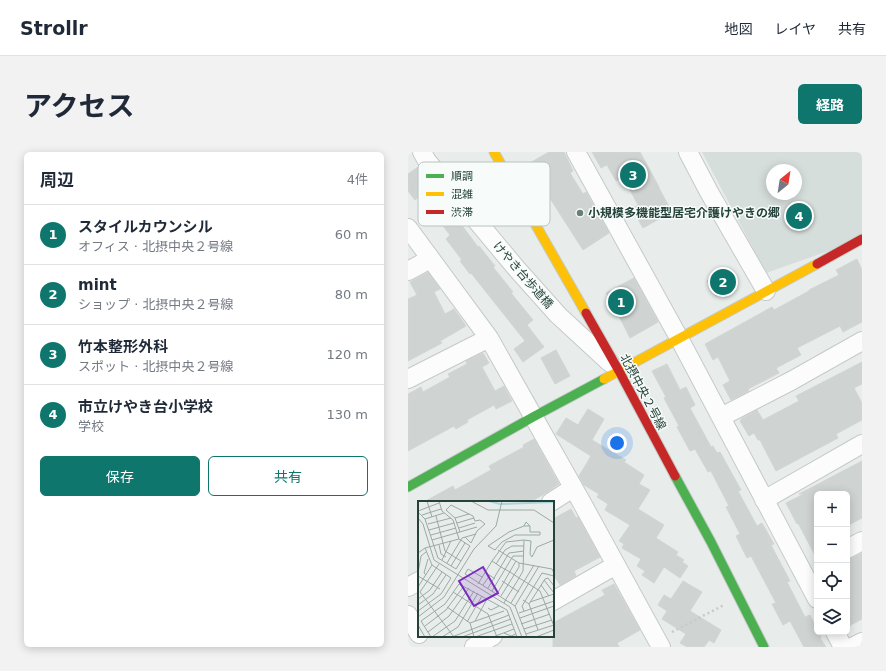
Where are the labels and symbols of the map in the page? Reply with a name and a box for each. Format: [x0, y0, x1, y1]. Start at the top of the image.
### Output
pin: 3 [620, 160, 646, 190]
legend [418, 162, 550, 226]
north arrow [766, 164, 802, 200]
text: 順調 [451, 170, 473, 183]
text: 混雑 [451, 188, 473, 201]
pin: 4 [786, 201, 812, 231]
text: 渋滞 [451, 206, 473, 219]
place label: 小規模多機能型居宅介護けやきの郷 [588, 206, 780, 220]
marker: 小規模多機能型居宅介護けやきの郷 [575, 208, 585, 218]
street label: けやき台歩道橋 [490, 239, 556, 311]
pin: 2 [710, 267, 736, 297]
pin: 1 [608, 287, 634, 317]
street label: 北摂中央２号線 [617, 352, 669, 432]
your location [607, 433, 627, 453]
inset map [418, 501, 554, 637]

